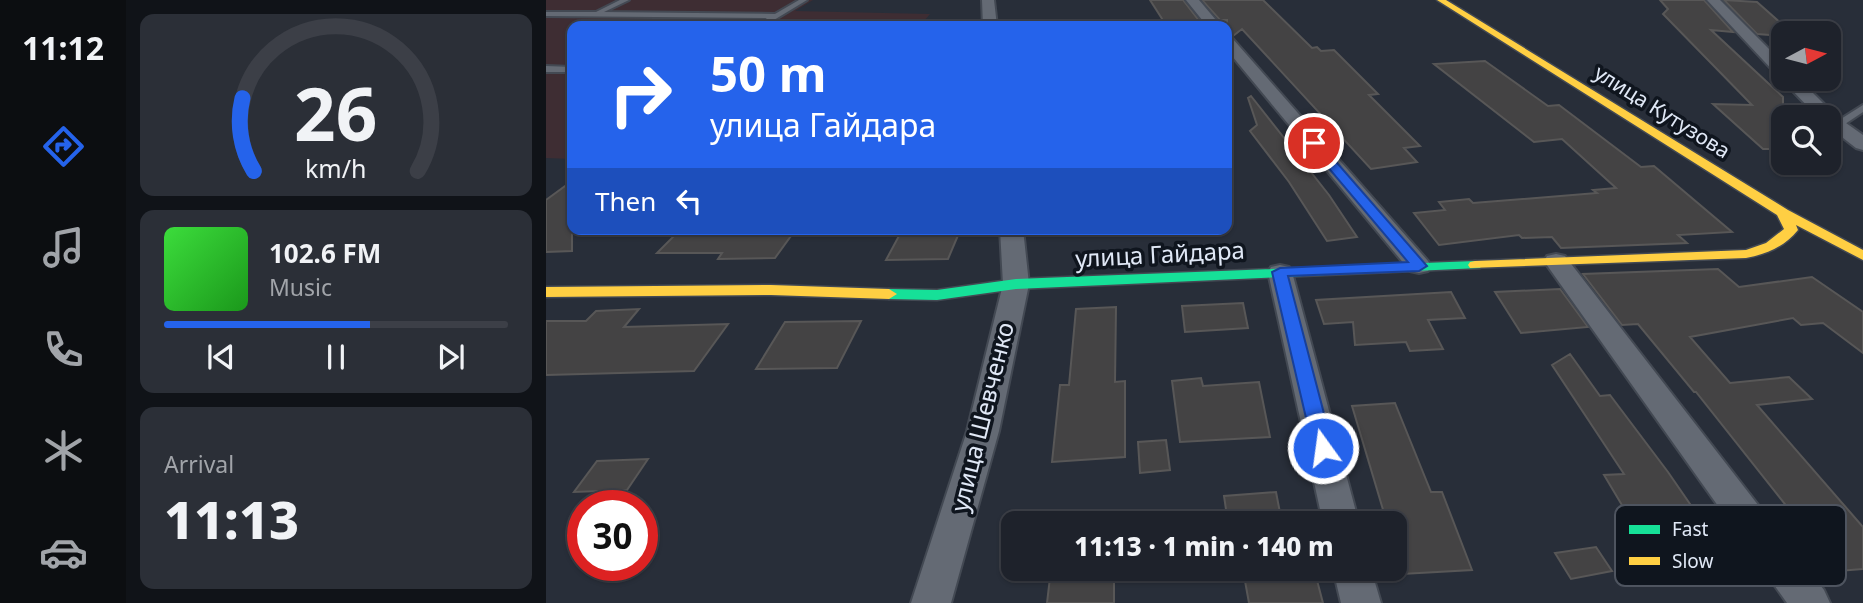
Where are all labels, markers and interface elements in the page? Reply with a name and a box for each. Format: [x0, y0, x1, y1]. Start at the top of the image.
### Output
north arrow [1771, 21, 1841, 91]
map controls [1771, 21, 1841, 175]
text: 11:12 [22, 26, 104, 69]
text: 50 m [710, 40, 827, 106]
icon: right [595, 49, 686, 140]
street label: улица Кутузова [1589, 58, 1736, 164]
text: 26 [294, 64, 378, 163]
text: улица Гайдара [710, 103, 936, 146]
button: search [1771, 105, 1841, 175]
pin [1284, 113, 1344, 173]
icon: directions [39, 122, 88, 171]
icon: arrive [1295, 124, 1333, 162]
text: km/h [305, 151, 367, 185]
icon: left [670, 182, 708, 220]
text: Then [595, 183, 656, 219]
icon: music [39, 223, 88, 272]
street label: улица Гайдара [1074, 233, 1245, 274]
text: 102.6 FM [269, 235, 381, 271]
text: Music [269, 271, 332, 303]
street label: улица Шевченко [942, 318, 1021, 515]
icon: phone [39, 325, 88, 374]
icon: previous [202, 338, 240, 376]
icon: pause [317, 338, 355, 376]
icon: next [432, 338, 470, 376]
position arrow [1286, 411, 1360, 485]
icon: climate [39, 426, 88, 475]
text: Arrival [164, 448, 234, 480]
text: 11:13 [164, 483, 299, 554]
speed limit sign: 30 [567, 490, 658, 581]
legend [1615, 505, 1846, 586]
text: Fast [1672, 516, 1709, 542]
icon: car [39, 528, 88, 577]
text: 11:13 · 1 min · 140 m [1074, 528, 1334, 564]
text: Slow [1672, 548, 1713, 574]

